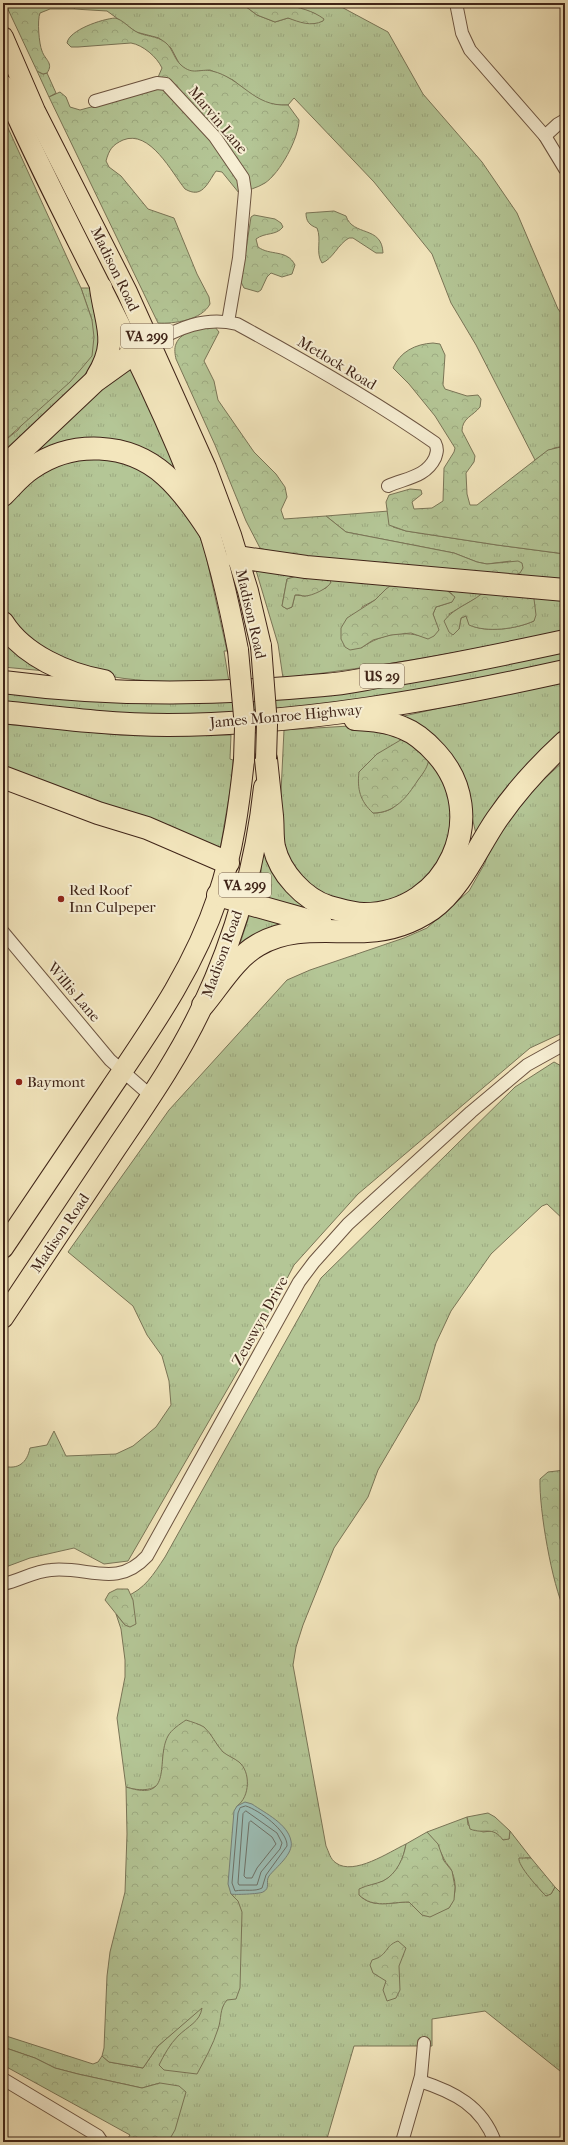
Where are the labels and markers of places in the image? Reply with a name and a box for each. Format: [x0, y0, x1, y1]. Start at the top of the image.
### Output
place label: Red Roof Inn Culpeper [69, 881, 156, 916]
marker: Red Roof Inn Culpeper [56, 894, 66, 904]
place label: Baymont [27, 1073, 86, 1091]
marker: Baymont [14, 1077, 24, 1087]

